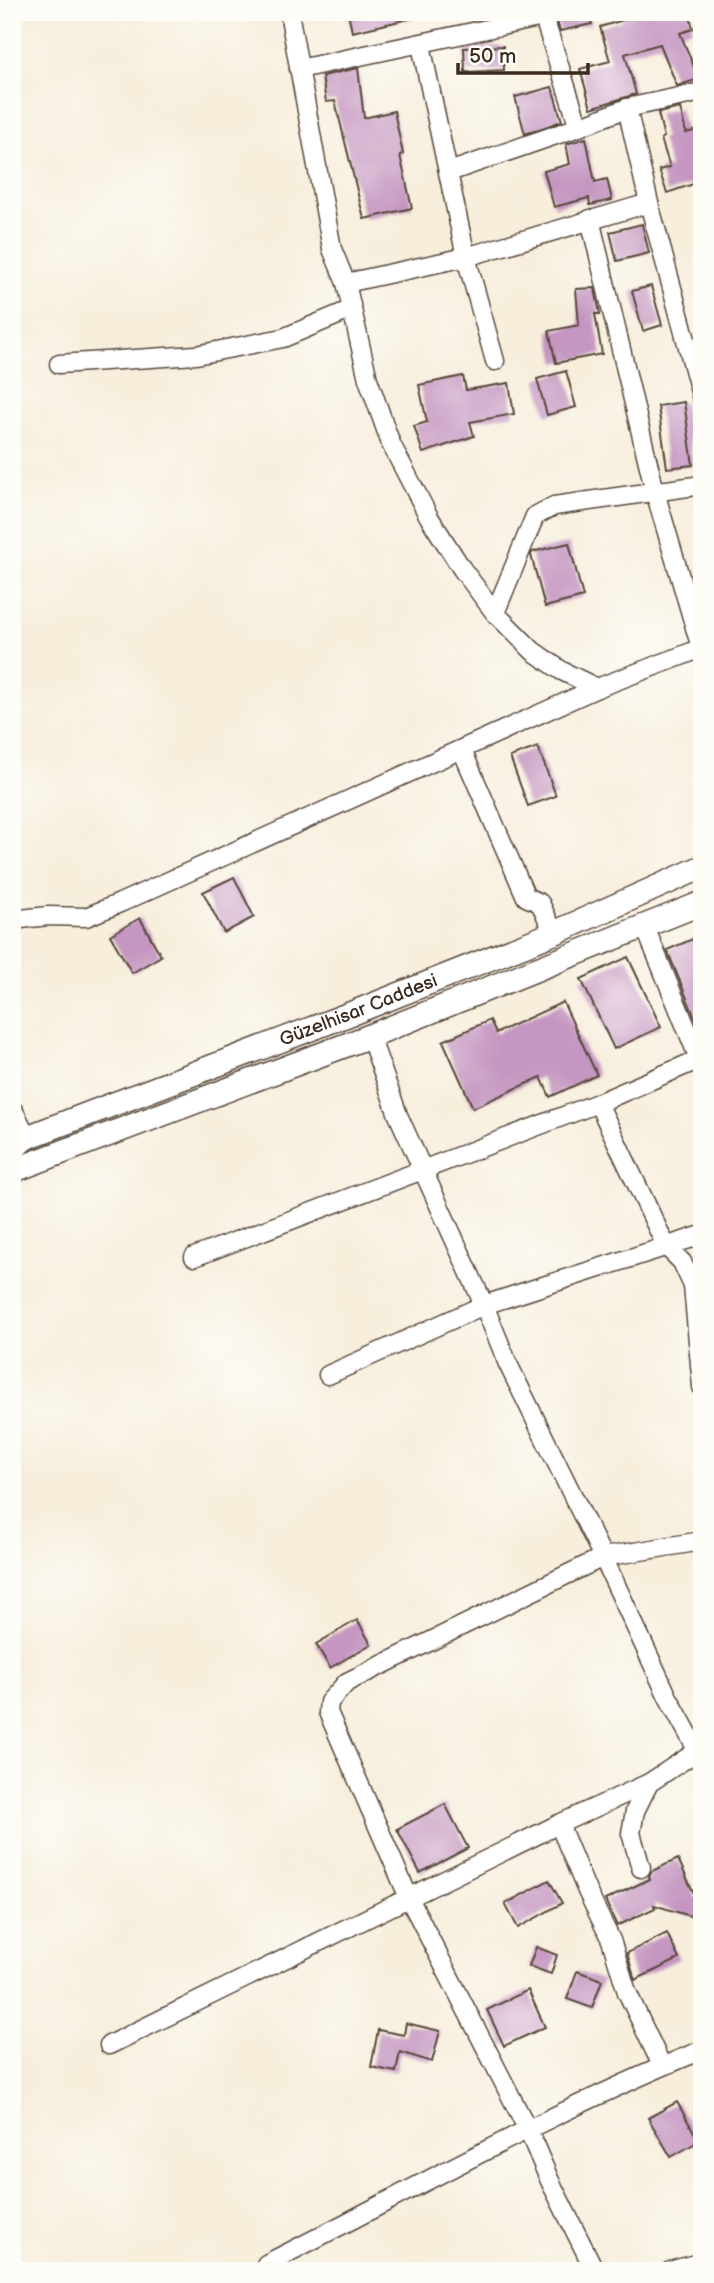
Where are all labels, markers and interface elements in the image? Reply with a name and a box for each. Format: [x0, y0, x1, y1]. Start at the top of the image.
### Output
scale bar [458, 32, 588, 76]
text: 50 m [469, 44, 516, 69]
street label: Güzelhisar Caddesi [276, 969, 441, 1051]

